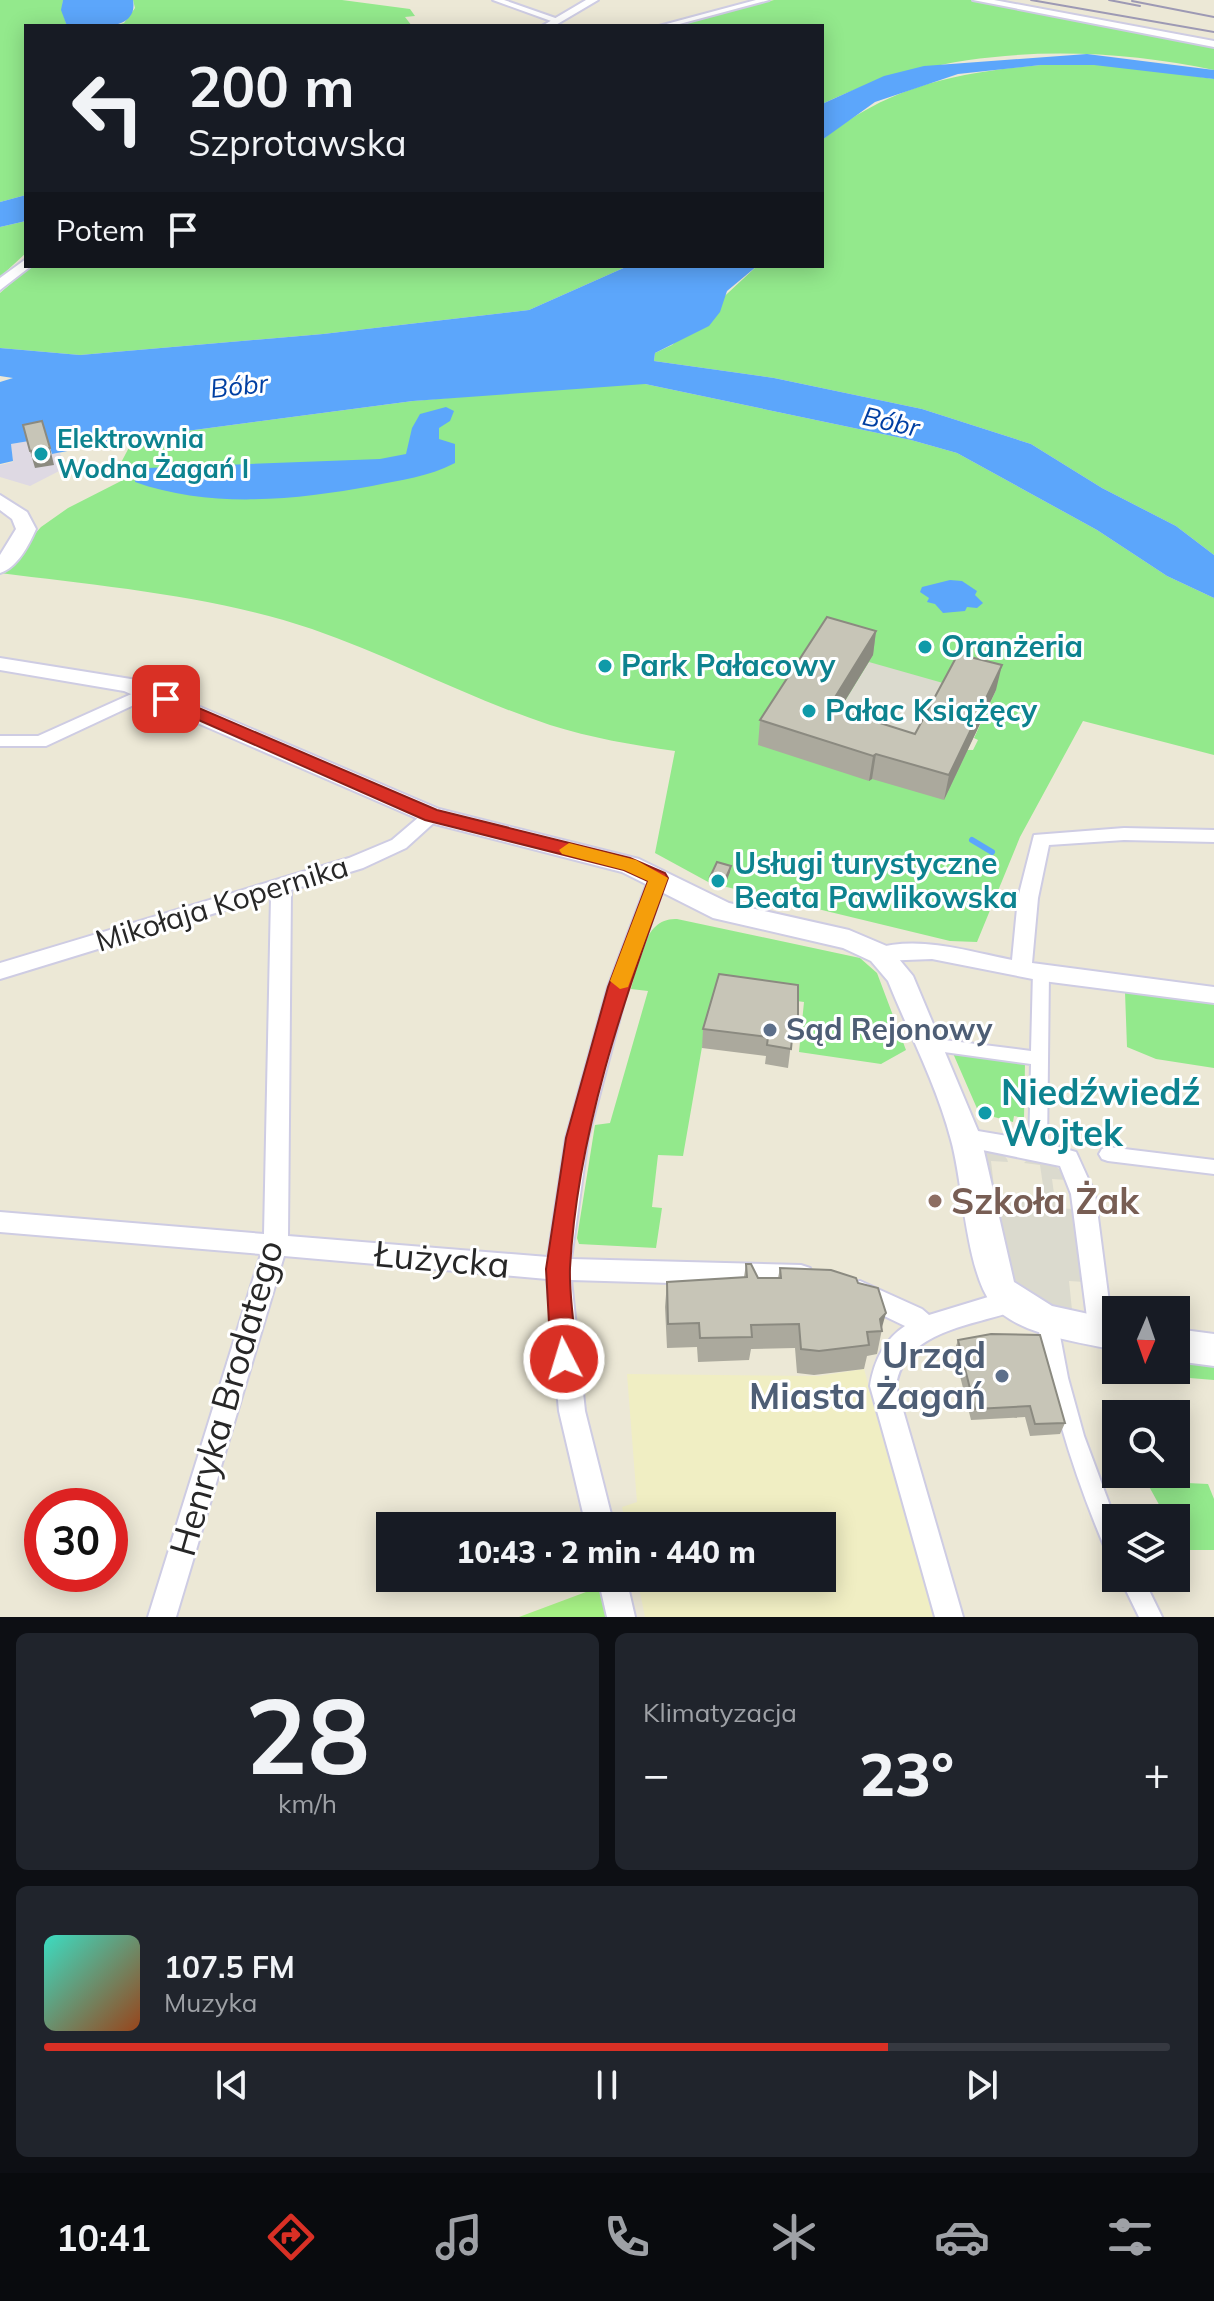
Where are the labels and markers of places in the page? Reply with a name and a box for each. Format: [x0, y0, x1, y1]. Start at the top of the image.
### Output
place label: Elektrownia Wodna Żagań I [57, 422, 249, 485]
marker: Elektrownia Wodna Żagań I [32, 445, 50, 463]
place label: Oranżeria [941, 627, 1083, 665]
marker: Oranżeria [916, 638, 934, 656]
place label: Park Pałacowy [621, 646, 836, 684]
marker: Park Pałacowy [596, 657, 614, 675]
pin [132, 665, 200, 733]
place label: Pałac Książęcy [825, 691, 1038, 729]
marker: Pałac Książęcy [800, 702, 818, 720]
place label: Usługi turystyczne Beata Pawlikowska [734, 844, 1018, 916]
marker: Usługi turystyczne Beata Pawlikowska [709, 872, 727, 890]
place label: Sąd Rejonowy [786, 1010, 993, 1048]
marker: Sąd Rejonowy [761, 1021, 779, 1039]
place label: Niedźwiedź Wojtek [1001, 1069, 1200, 1155]
marker: Niedźwiedź Wojtek [976, 1104, 994, 1122]
place label: Szkoła Żak [951, 1178, 1140, 1223]
marker: Szkoła Żak [926, 1192, 944, 1210]
place label: Urząd Miasta Żagań [749, 1332, 986, 1418]
marker: Urząd Miasta Żagań [993, 1367, 1011, 1385]

